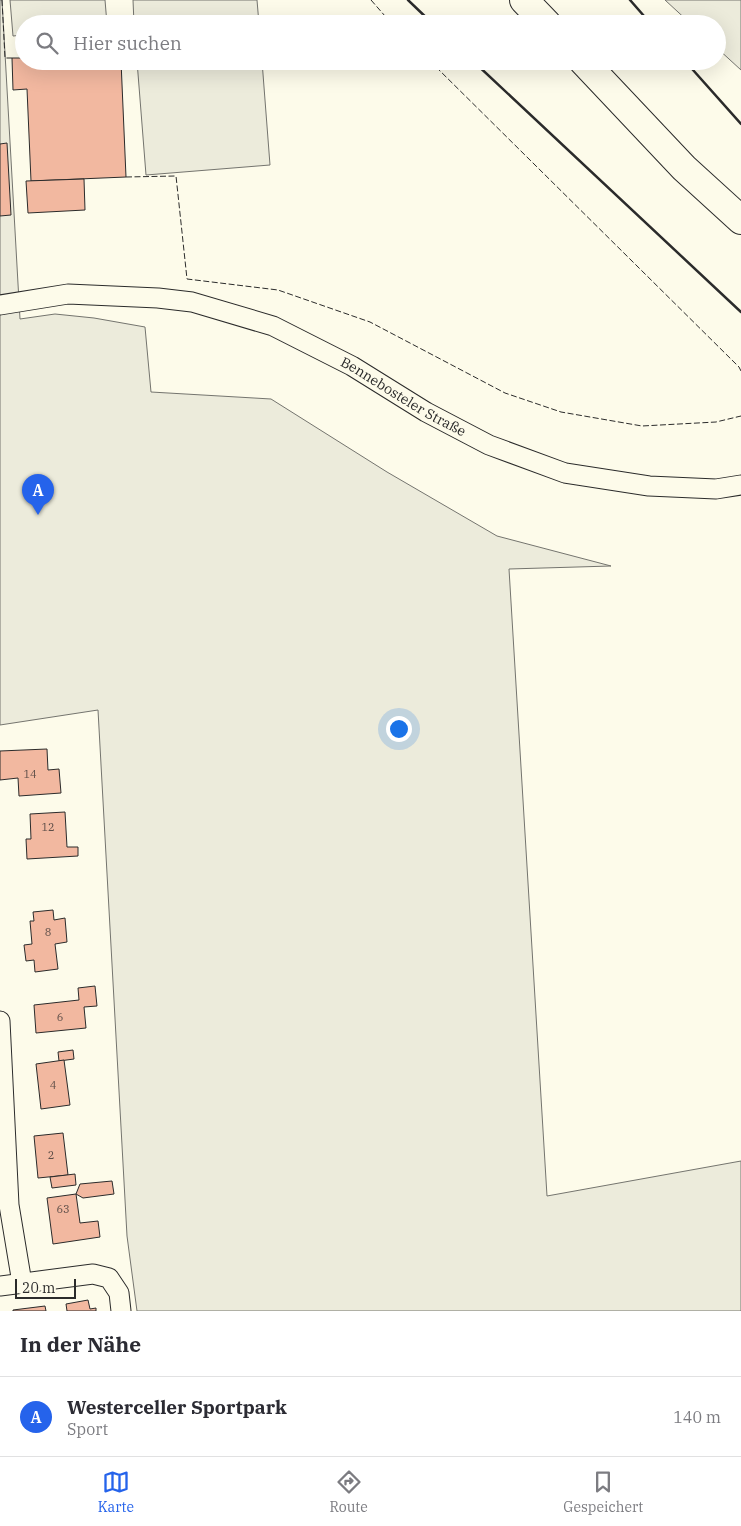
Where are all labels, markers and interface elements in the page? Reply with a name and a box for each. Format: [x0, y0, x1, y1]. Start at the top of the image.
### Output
search box [15, 15, 726, 70]
icon: search [33, 29, 61, 57]
text: Hier suchen [73, 31, 182, 55]
street label: Bennebosteler Straße [338, 353, 469, 440]
pin: A [22, 474, 54, 515]
your location [386, 716, 412, 742]
house number: 14 [23, 767, 37, 781]
house number: 12 [41, 820, 55, 834]
house number: 8 [45, 925, 51, 939]
house number: 6 [57, 1010, 63, 1024]
house number: 4 [50, 1078, 57, 1092]
house number: 2 [48, 1148, 54, 1162]
house number: 63 [56, 1202, 70, 1216]
scale bar [15, 1276, 76, 1299]
text: 20 m [22, 1279, 55, 1297]
text: In der Nähe [20, 1330, 141, 1358]
text: Westerceller Sportpark [67, 1395, 287, 1419]
text: A [30, 1407, 42, 1427]
text: 140 m [673, 1407, 721, 1427]
text: Sport [67, 1419, 108, 1439]
tab: Karte [98, 1468, 134, 1516]
tab: Route [330, 1468, 368, 1516]
tab: Gespeichert [563, 1468, 643, 1516]

